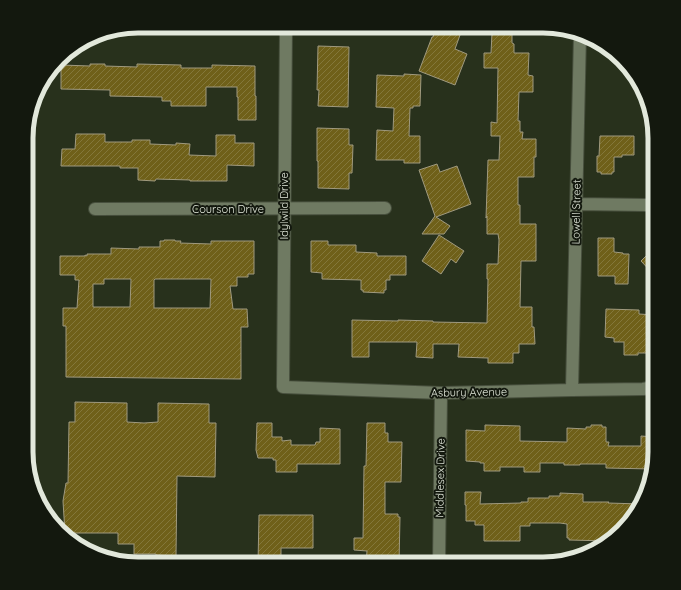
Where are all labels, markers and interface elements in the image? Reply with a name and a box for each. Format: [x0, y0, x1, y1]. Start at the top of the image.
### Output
street label: Idylwild Drive [277, 172, 291, 240]
street label: Lowell Street [568, 179, 584, 245]
street label: Courson Drive [192, 202, 264, 216]
street label: Asbury Avenue [431, 384, 507, 400]
street label: Middlesex Drive [432, 438, 448, 518]

